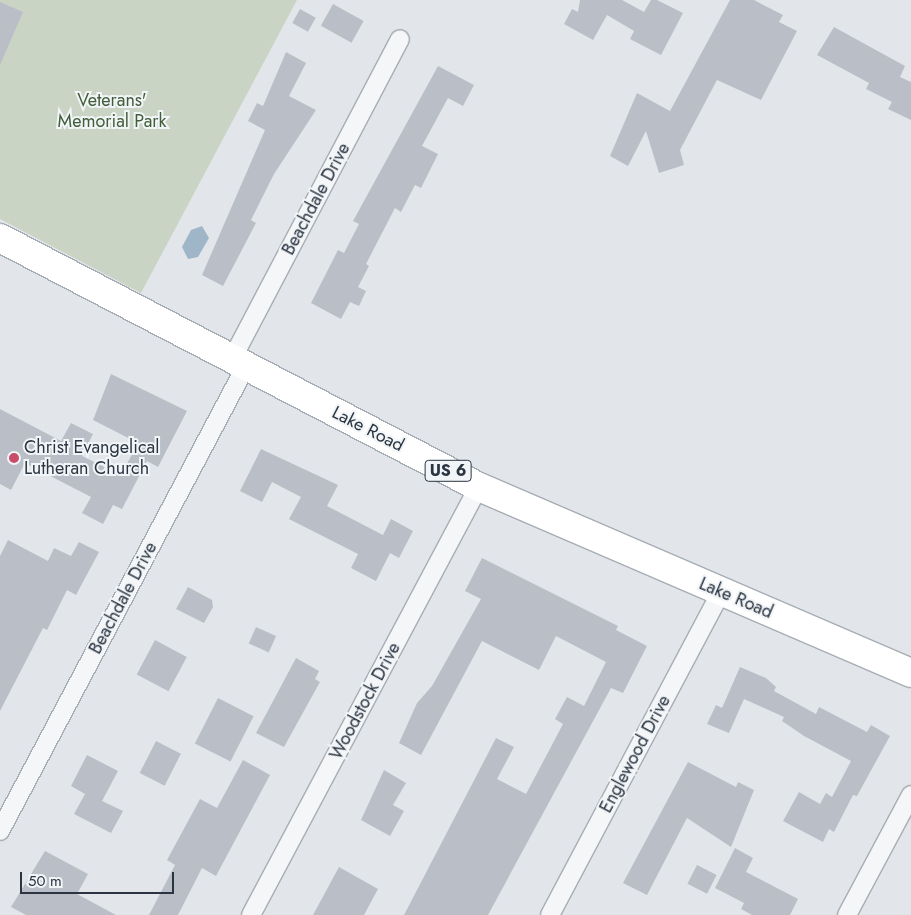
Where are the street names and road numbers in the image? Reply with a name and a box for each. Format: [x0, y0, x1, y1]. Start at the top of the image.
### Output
street label: Beachdale Drive [277, 139, 355, 259]
street label: Lake Road [328, 402, 408, 456]
road number: US 6 [424, 458, 472, 484]
street label: Beachdale Drive [84, 538, 162, 658]
street label: Lake Road [696, 573, 776, 623]
street label: Woodstock Drive [325, 639, 405, 763]
street label: Englewood Drive [595, 692, 675, 816]

